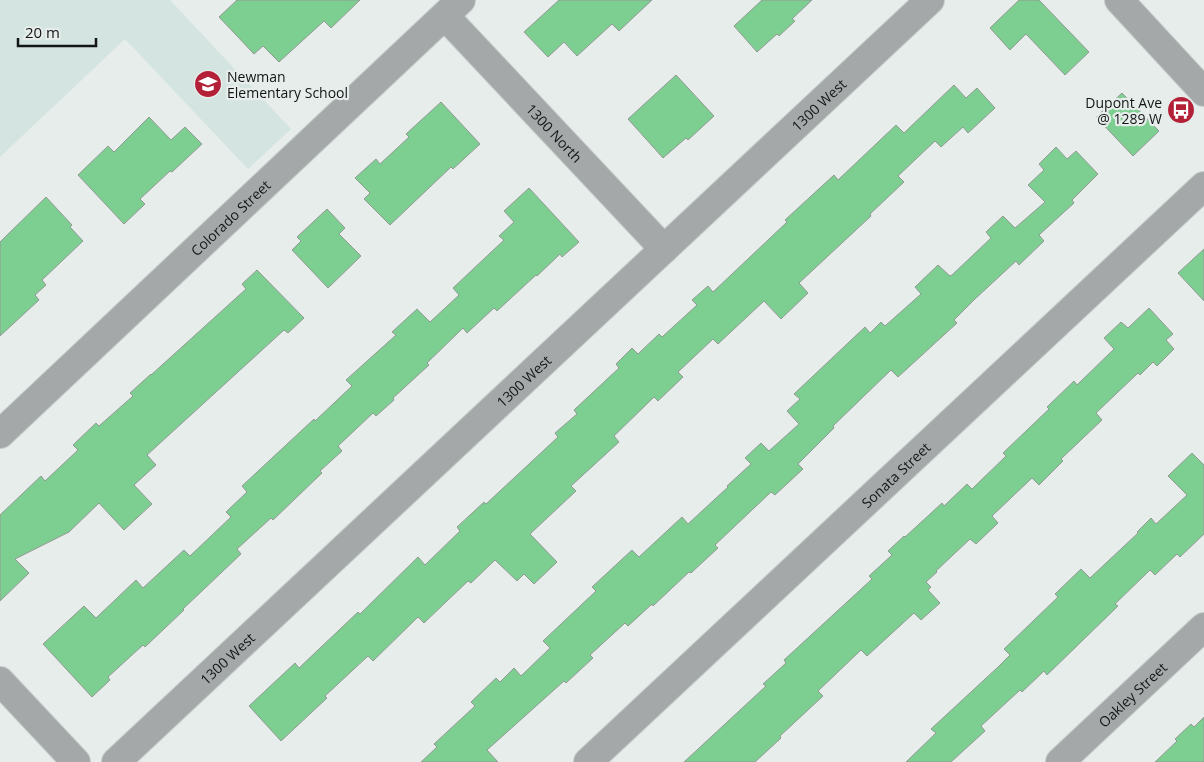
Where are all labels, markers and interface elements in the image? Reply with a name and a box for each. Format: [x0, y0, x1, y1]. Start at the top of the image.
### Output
scale bar [18, 15, 95, 47]
text: 20 m [25, 22, 60, 42]
place label: Newman Elementary School [227, 67, 348, 102]
school or university icon: Newman Elementary School [193, 69, 223, 99]
street label: 1300 West [787, 74, 850, 135]
place label: Dupont Ave @ 1289 W [1085, 93, 1162, 128]
bus stop icon: Dupont Ave @ 1289 W [1166, 95, 1196, 125]
street label: 1300 North [522, 99, 587, 166]
street label: Colorado Street [186, 175, 274, 259]
street label: 1300 West [492, 350, 555, 411]
street label: Sonata Street [857, 437, 934, 511]
street label: 1300 West [196, 628, 258, 688]
street label: Oakley Street [1094, 658, 1171, 731]

